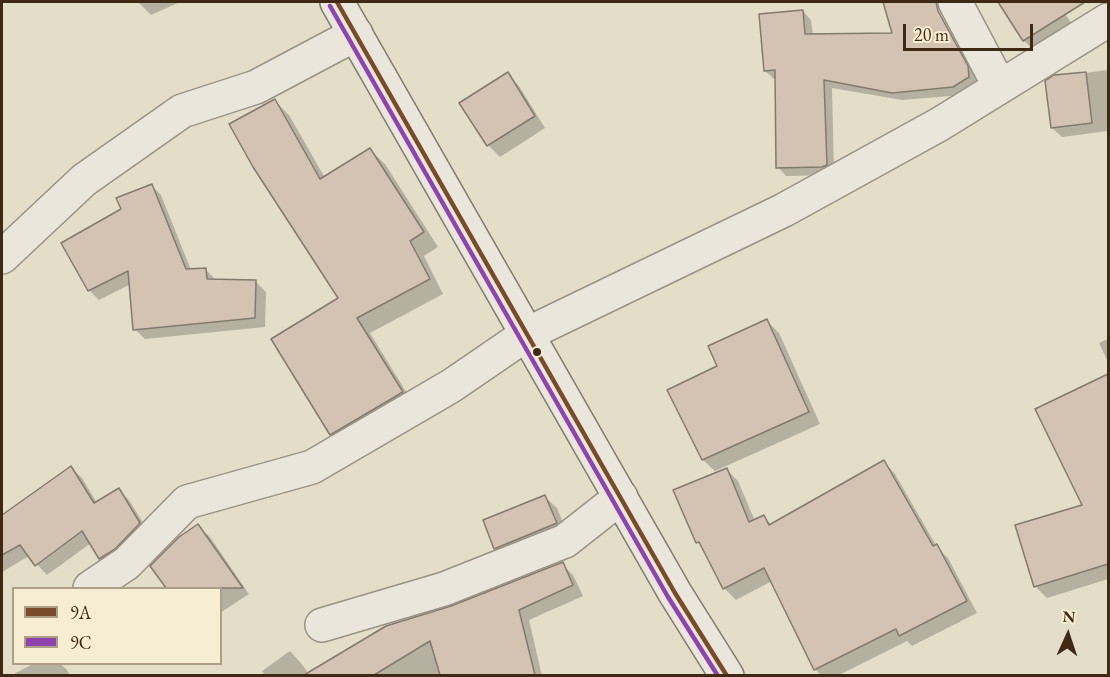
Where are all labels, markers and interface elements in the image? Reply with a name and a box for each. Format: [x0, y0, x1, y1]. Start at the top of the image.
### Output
scale bar [906, 12, 1036, 50]
text: 20 m [914, 23, 949, 46]
unlabelled marker [531, 346, 543, 358]
legend [12, 587, 222, 665]
text: 9A [70, 601, 91, 624]
north arrow [1038, 605, 1098, 665]
text: N [1062, 606, 1076, 627]
text: 9C [70, 631, 91, 654]

